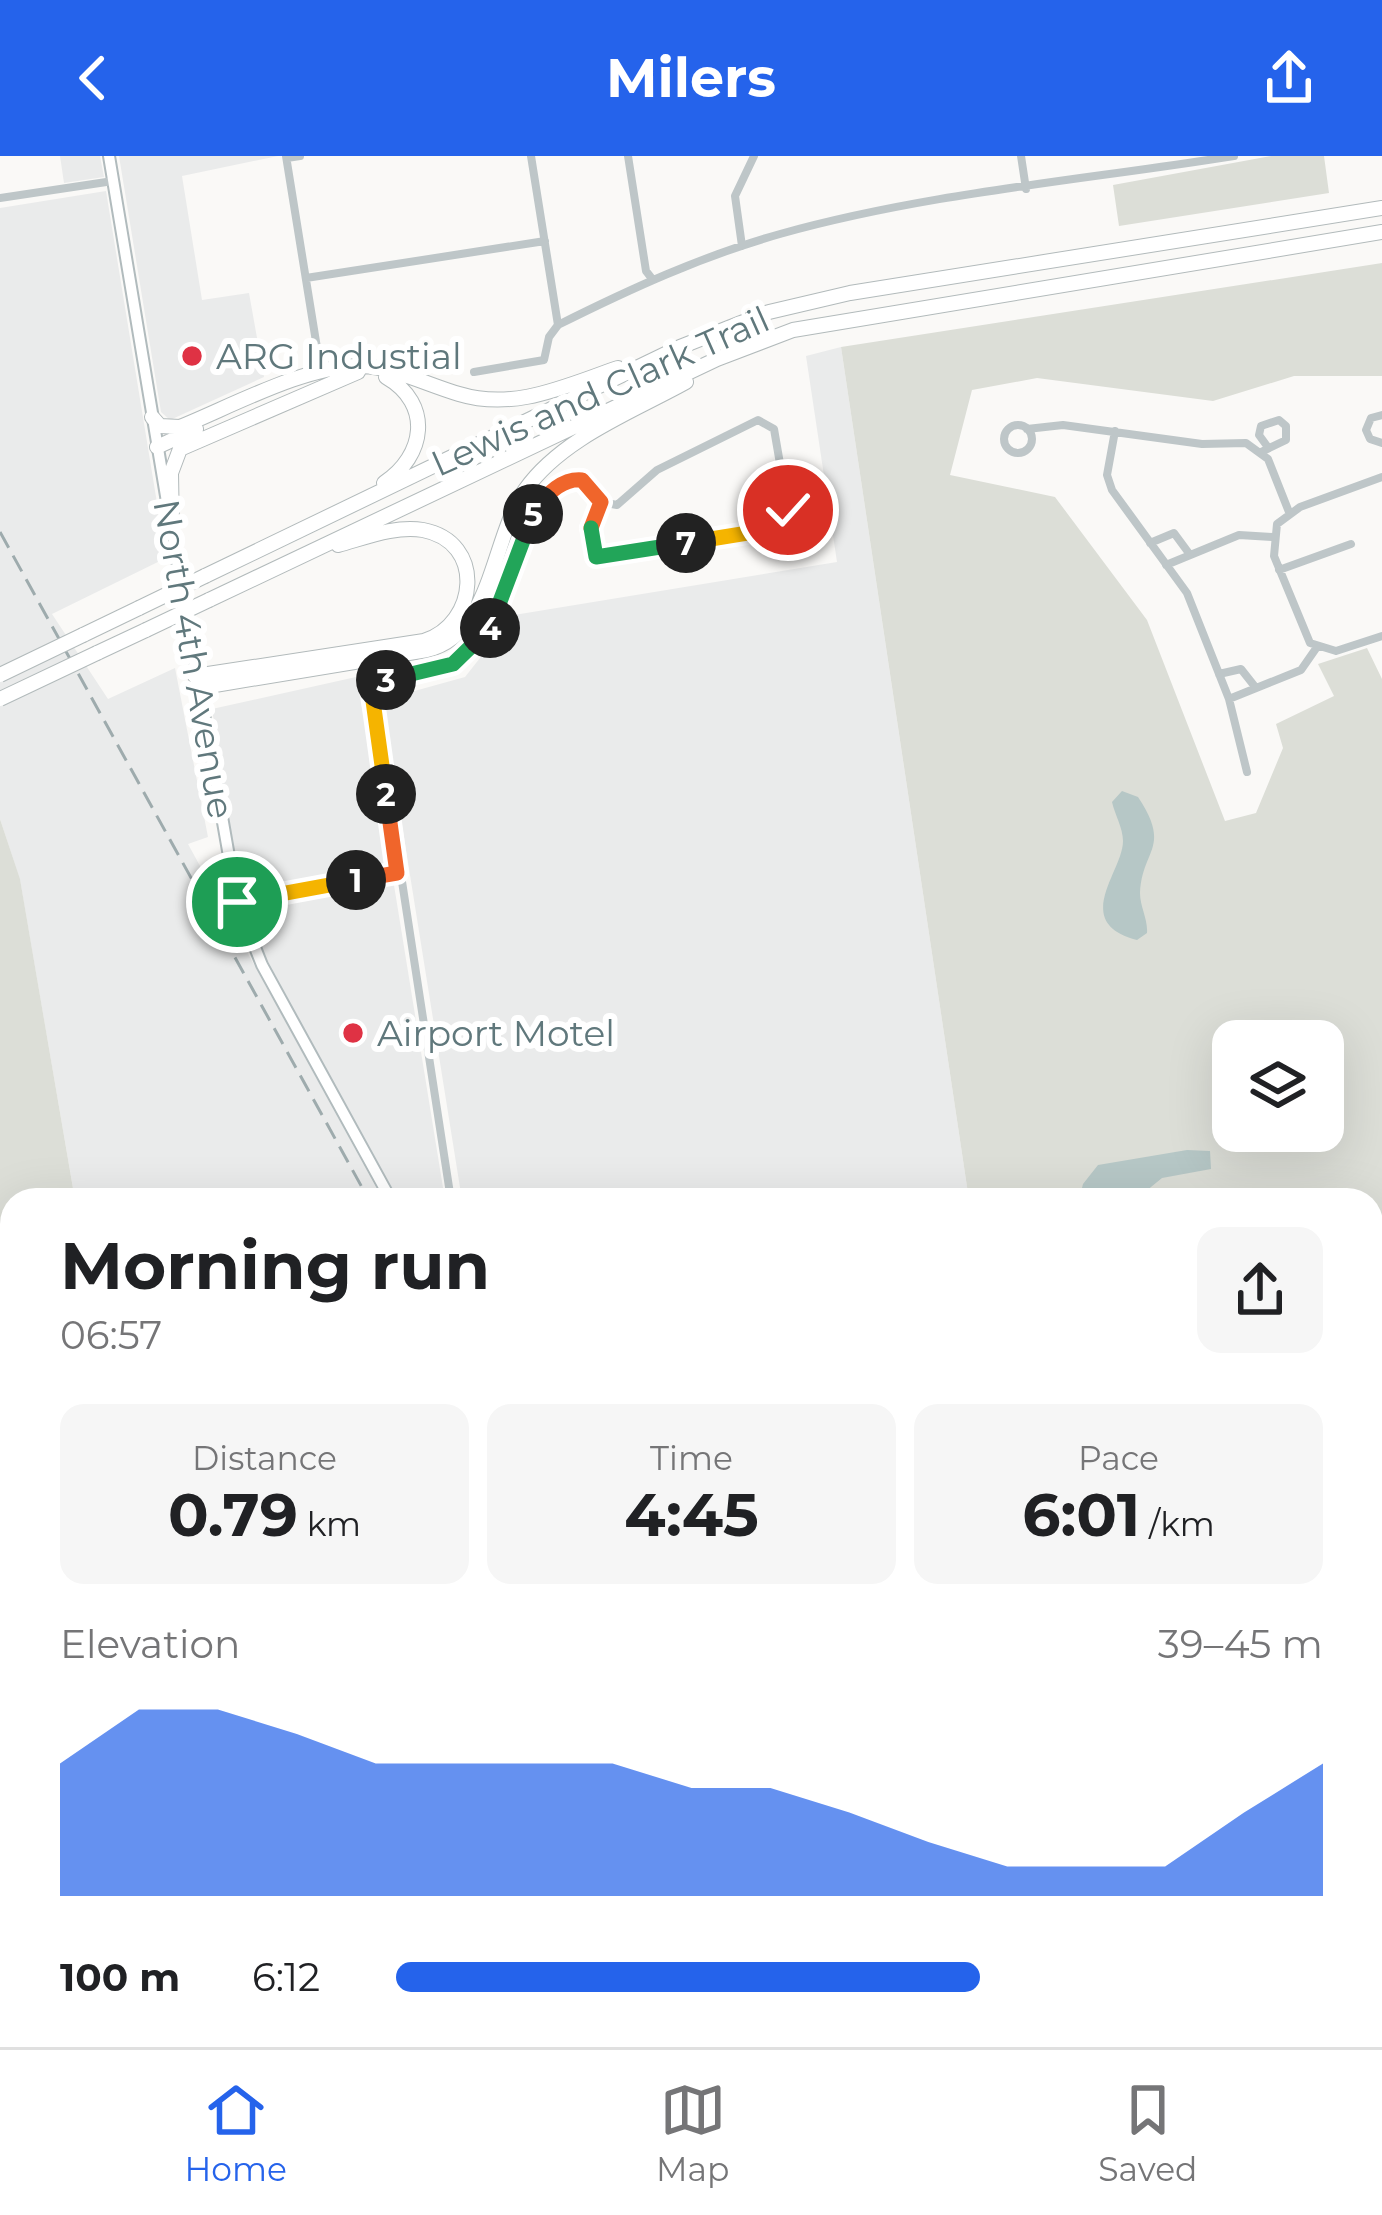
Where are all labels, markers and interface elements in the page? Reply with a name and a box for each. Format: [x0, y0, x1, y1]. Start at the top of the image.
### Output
icon: back [60, 45, 126, 111]
text: Milers [606, 45, 776, 111]
icon: share [1256, 45, 1322, 111]
street label: Lewis and Clark Trail [424, 297, 776, 485]
place label: ARG Industial [216, 334, 462, 378]
marker: ARG Industial [179, 343, 205, 369]
pin [737, 459, 839, 561]
icon: check [755, 477, 821, 543]
pin: 5 [503, 484, 563, 544]
text: 5 [523, 494, 543, 534]
street label: North 4th Avenue [144, 496, 244, 822]
pin: 7 [656, 513, 716, 573]
text: 7 [676, 523, 696, 563]
pin: 4 [460, 598, 520, 658]
text: 4 [479, 608, 501, 648]
pin: 3 [356, 650, 416, 710]
text: 3 [376, 660, 396, 700]
pin: 2 [356, 764, 416, 824]
text: 2 [376, 774, 396, 814]
pin: 1 [326, 850, 386, 910]
pin [186, 851, 288, 953]
text: 1 [350, 860, 362, 900]
icon: arrive [204, 869, 270, 935]
place label: Airport Motel [377, 1011, 615, 1055]
marker: Airport Motel [340, 1020, 366, 1046]
map controls [1212, 1020, 1344, 1152]
button: layers [1212, 1020, 1344, 1152]
text: Morning run [60, 1225, 490, 1306]
button: share [1197, 1227, 1323, 1353]
text: 06:57 [60, 1311, 162, 1359]
text: Distance [192, 1438, 337, 1478]
text: Time [650, 1438, 733, 1478]
text: Pace [1078, 1438, 1159, 1478]
text: 0.79 [168, 1478, 298, 1551]
text: 4:45 [624, 1478, 759, 1551]
text: 6:01 [1022, 1478, 1140, 1551]
text: km [298, 1504, 361, 1544]
text: /km [1140, 1504, 1215, 1544]
text: Elevation [60, 1620, 240, 1668]
text: 39–45 m [1158, 1620, 1323, 1668]
text: 100 m [60, 1953, 180, 2001]
text: 6:12 [252, 1953, 320, 2001]
tab: Home [185, 2077, 287, 2189]
tab: Map [656, 2077, 729, 2189]
tab: Saved [1098, 2077, 1197, 2189]

